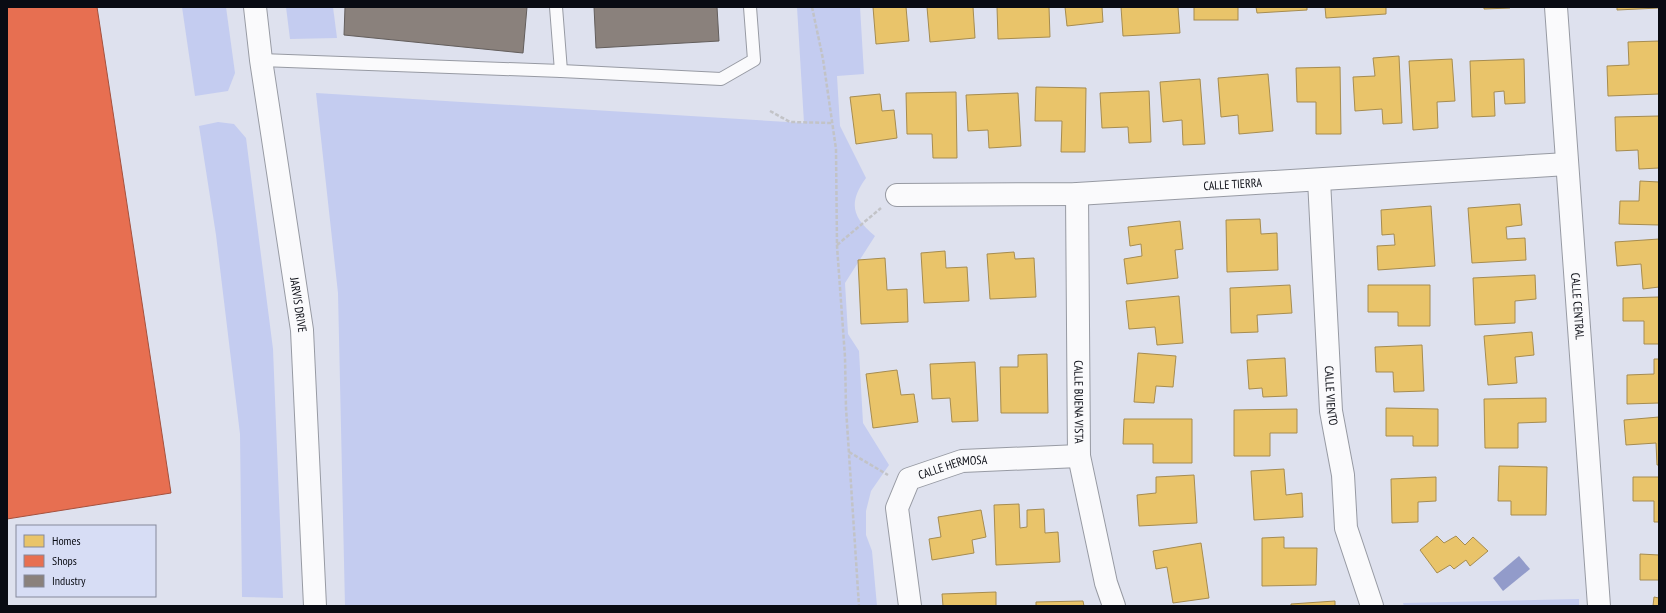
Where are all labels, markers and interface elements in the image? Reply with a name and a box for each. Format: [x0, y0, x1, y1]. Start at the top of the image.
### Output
street label: CALLE TIERRA [1203, 175, 1263, 193]
street label: CALLE CENTRAL [1568, 272, 1588, 340]
street label: JARVIS DRIVE [287, 275, 310, 333]
street label: CALLE BUENA VISTA [1071, 360, 1087, 444]
street label: CALLE VIENTO [1322, 365, 1342, 427]
street label: CALLE HERMOSA [916, 452, 988, 482]
legend [16, 525, 156, 597]
text: Homes [52, 533, 80, 548]
text: Shops [52, 553, 77, 568]
text: Industry [52, 573, 86, 588]

